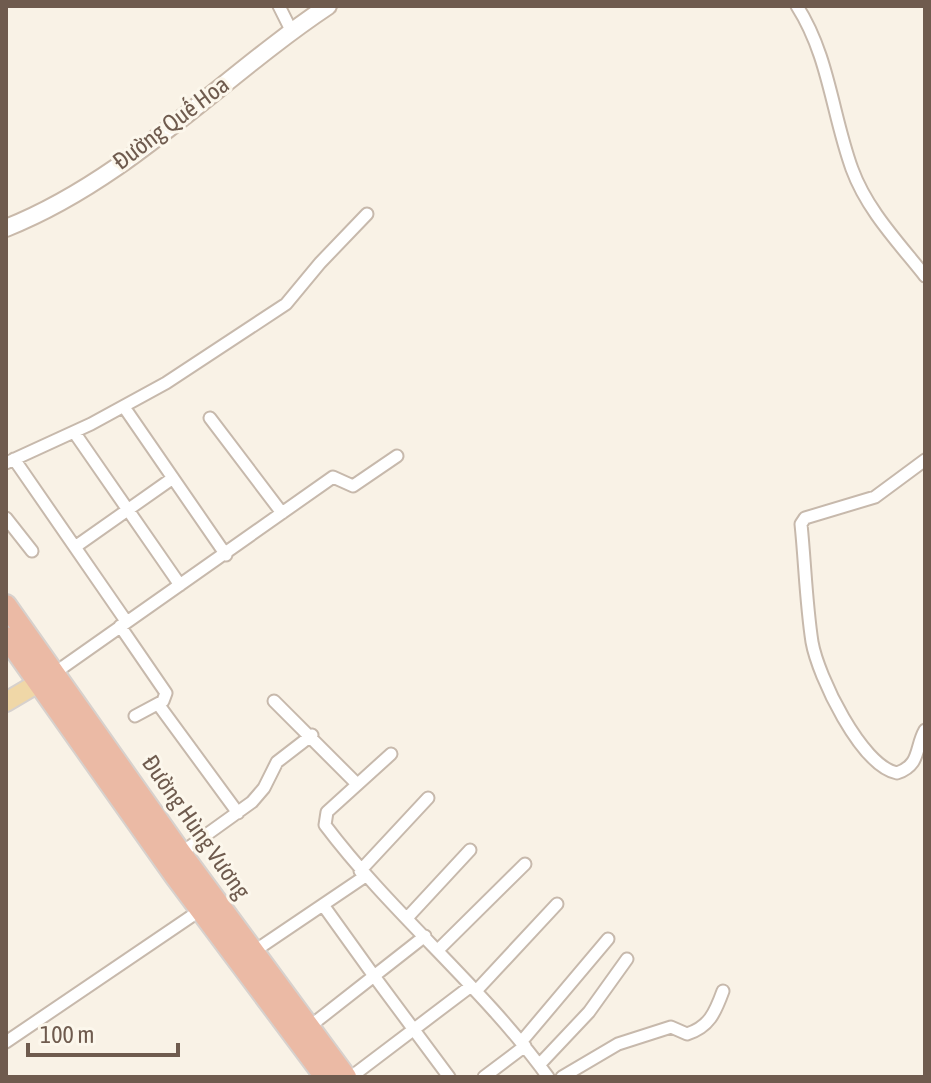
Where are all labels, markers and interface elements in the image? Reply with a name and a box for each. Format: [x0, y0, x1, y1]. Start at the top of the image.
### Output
street label: Đường Quế Hoa [108, 70, 234, 175]
street label: Đường Hùng Vương [137, 750, 256, 904]
scale bar [28, 1007, 178, 1057]
text: 100 m [40, 1021, 94, 1048]

